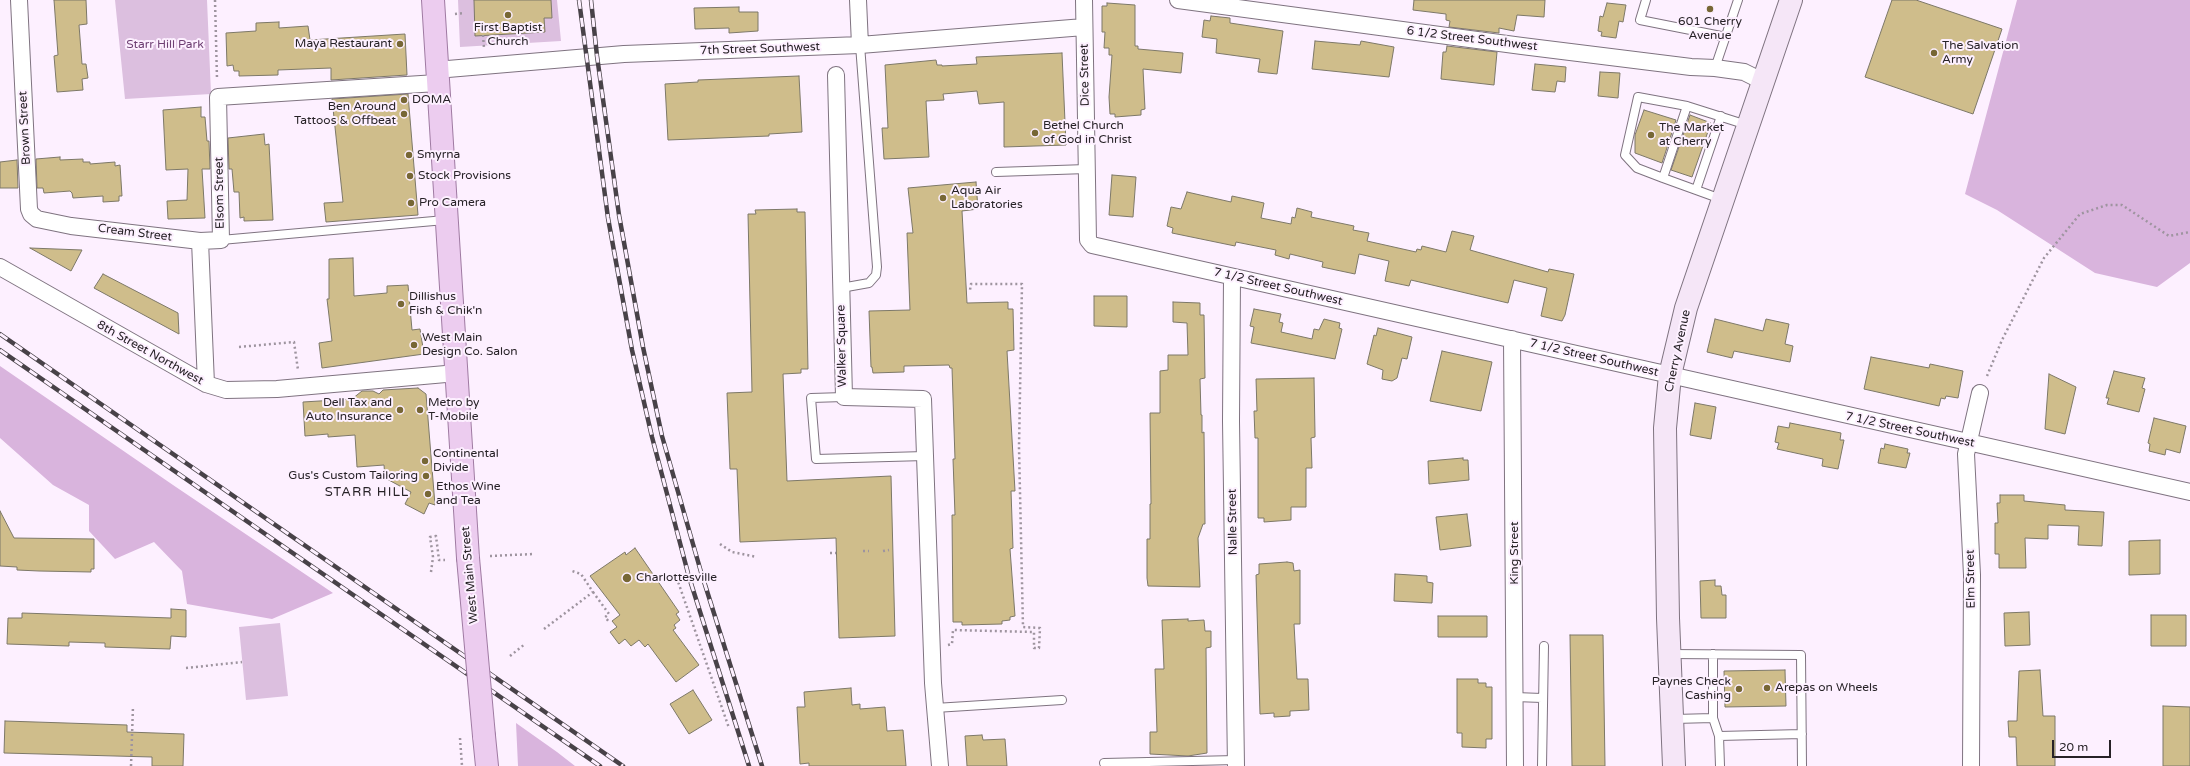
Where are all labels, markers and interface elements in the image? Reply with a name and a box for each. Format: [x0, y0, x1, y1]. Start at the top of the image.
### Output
marker: 601 Cherry Avenue [1705, 4, 1715, 14]
marker: First Baptist Church [503, 10, 513, 20]
place label: 601 Cherry Avenue [1678, 15, 1742, 43]
place label: First Baptist Church [474, 21, 542, 49]
street label: 6 1/2 Street Southwest [1406, 24, 1538, 54]
place label: Maya Restaurant [295, 37, 392, 51]
park label: Starr Hill Park [126, 38, 204, 52]
marker: Maya Restaurant [395, 39, 405, 49]
place label: The Salvation Army [1942, 39, 2019, 67]
street label: 7th Street Southwest [700, 40, 820, 58]
street label: Dice Street [1077, 44, 1093, 106]
marker: The Salvation Army [1929, 48, 1939, 58]
street label: Brown Street [16, 91, 34, 165]
place label: DOMA [412, 93, 451, 107]
marker: DOMA [399, 95, 409, 105]
place label: Ben Around Tattoos & Offbeat [294, 100, 396, 128]
marker: Ben Around Tattoos & Offbeat [399, 109, 409, 119]
place label: Bethel Church of God in Christ [1043, 119, 1132, 147]
place label: The Market at Cherry [1659, 121, 1724, 149]
marker: Bethel Church of God in Christ [1030, 128, 1040, 138]
marker: The Market at Cherry [1646, 130, 1656, 140]
place label: Smyrna [417, 148, 460, 162]
marker: Smyrna [404, 150, 414, 160]
street label: Elsom Street [212, 157, 228, 229]
place label: Stock Provisions [418, 169, 511, 183]
marker: Stock Provisions [405, 171, 415, 181]
place label: Aqua Air Laboratories [951, 184, 1023, 212]
marker: Aqua Air Laboratories [938, 193, 948, 203]
place label: Pro Camera [419, 196, 486, 210]
marker: Pro Camera [406, 198, 416, 208]
street label: Cream Street [97, 221, 173, 245]
street label: 7 1/2 Street Southwest [1212, 265, 1344, 309]
place label: Dillishus Fish & Chik'n [409, 290, 482, 318]
marker: Dillishus Fish & Chik'n [396, 299, 406, 309]
street label: Walker Square [834, 305, 850, 387]
street label: Cherry Avenue [1662, 308, 1694, 394]
street label: 8th Street Northwest [94, 318, 206, 388]
place label: West Main Design Co. Salon [422, 331, 518, 359]
street label: 7 1/2 Street Southwest [1528, 336, 1660, 380]
marker: West Main Design Co. Salon [409, 340, 419, 350]
place label: Dell Tax and Auto Insurance [306, 396, 392, 424]
place label: Metro by T-Mobile [428, 396, 480, 424]
marker: Dell Tax and Auto Insurance [395, 405, 405, 415]
marker: Metro by T-Mobile [415, 405, 425, 415]
street label: 7 1/2 Street Southwest [1844, 409, 1976, 451]
place label: Continental Divide [433, 447, 499, 475]
marker: Continental Divide [420, 456, 430, 466]
place label: Gus's Custom Tailoring [288, 469, 418, 483]
marker: Gus's Custom Tailoring [421, 471, 431, 481]
place label: Ethos Wine and Tea [436, 480, 501, 508]
district label: STARR HILL [325, 485, 409, 501]
marker: Ethos Wine and Tea [423, 489, 433, 499]
street label: Nalle Street [1225, 489, 1241, 555]
street label: King Street [1508, 521, 1522, 585]
street label: West Main Street [459, 526, 481, 624]
street label: Elm Street [1963, 549, 1979, 609]
place label: Charlottesville [636, 571, 717, 585]
marker: Charlottesville [621, 572, 633, 584]
place label: Paynes Check Cashing [1652, 675, 1731, 703]
place label: Arepas on Wheels [1775, 681, 1878, 695]
marker: Arepas on Wheels [1762, 683, 1772, 693]
marker: Paynes Check Cashing [1734, 684, 1744, 694]
scale bar [2054, 732, 2113, 758]
text: 20 m [2059, 740, 2088, 754]

